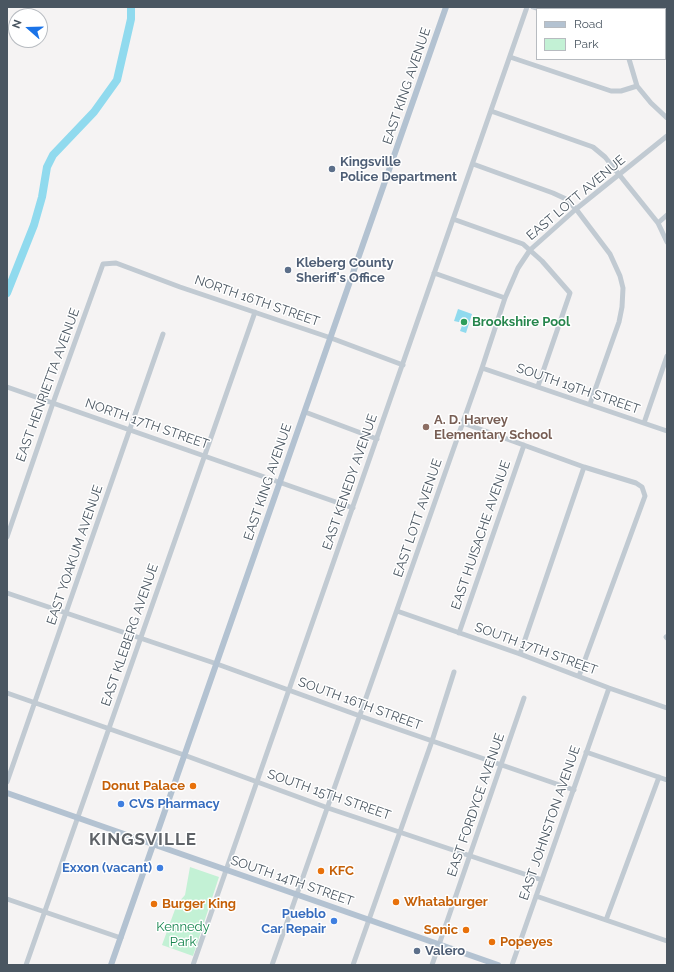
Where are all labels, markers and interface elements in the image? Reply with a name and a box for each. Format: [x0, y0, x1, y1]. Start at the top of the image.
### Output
north arrow [8, 8, 48, 48]
legend [536, 8, 666, 60]
text: Road [574, 17, 603, 31]
text: N [10, 18, 25, 30]
street label: EAST KING AVENUE [380, 26, 434, 146]
text: Park [574, 37, 599, 51]
street label: EAST LOTT AVENUE [523, 152, 629, 244]
place label: Kingsville Police Department [340, 154, 457, 185]
marker: Kingsville Police Department [327, 164, 337, 174]
place label: Kleberg County Sheriff's Office [296, 255, 394, 286]
marker: Kleberg County Sheriff's Office [283, 265, 293, 275]
street label: NORTH 16TH STREET [192, 272, 322, 330]
street label: EAST HENRIETTA AVENUE [13, 306, 83, 464]
place label: Brookshire Pool [472, 314, 570, 330]
marker: Brookshire Pool [459, 317, 469, 327]
street label: SOUTH 19TH STREET [514, 361, 642, 417]
street label: NORTH 17TH STREET [83, 395, 211, 453]
street label: EAST KENEDY AVENUE [319, 412, 381, 552]
place label: A. D. Harvey Elementary School [434, 412, 552, 443]
street label: EAST KING AVENUE [241, 422, 295, 542]
marker: A. D. Harvey Elementary School [421, 422, 431, 432]
street label: EAST LOTT AVENUE [390, 457, 446, 579]
street label: EAST HUISACHE AVENUE [448, 458, 514, 612]
street label: EAST YOAKUM AVENUE [44, 483, 106, 627]
street label: EAST KLEBERG AVENUE [98, 562, 162, 708]
street label: SOUTH 17TH STREET [472, 620, 600, 678]
street label: SOUTH 16TH STREET [296, 674, 424, 734]
street label: EAST FORDYCE AVENUE [444, 731, 508, 879]
street label: EAST JOHNSTON AVENUE [516, 744, 584, 902]
street label: SOUTH 15TH STREET [265, 767, 393, 823]
place label: Donut Palace [102, 778, 185, 794]
marker: Donut Palace [188, 781, 198, 791]
place label: CVS Pharmacy [129, 796, 220, 812]
marker: CVS Pharmacy [116, 799, 126, 809]
district label: KINGSVILLE [89, 830, 197, 850]
street label: SOUTH 14TH STREET [228, 853, 356, 909]
place label: Exxon (vacant) [62, 860, 152, 876]
marker: Exxon (vacant) [155, 863, 165, 873]
place label: KFC [329, 863, 354, 879]
marker: KFC [316, 866, 326, 876]
place label: Whataburger [404, 894, 488, 910]
place label: Burger King [162, 896, 236, 912]
marker: Whataburger [391, 897, 401, 907]
marker: Burger King [149, 899, 159, 909]
place label: Pueblo Car Repair [261, 906, 326, 937]
marker: Pueblo Car Repair [329, 916, 339, 926]
park label: Kennedy Park [156, 919, 210, 950]
place label: Sonic [424, 922, 458, 938]
marker: Sonic [461, 925, 471, 935]
place label: Popeyes [500, 934, 553, 950]
marker: Popeyes [487, 937, 497, 947]
place label: Valero [425, 943, 465, 959]
marker: Valero [412, 946, 422, 956]

